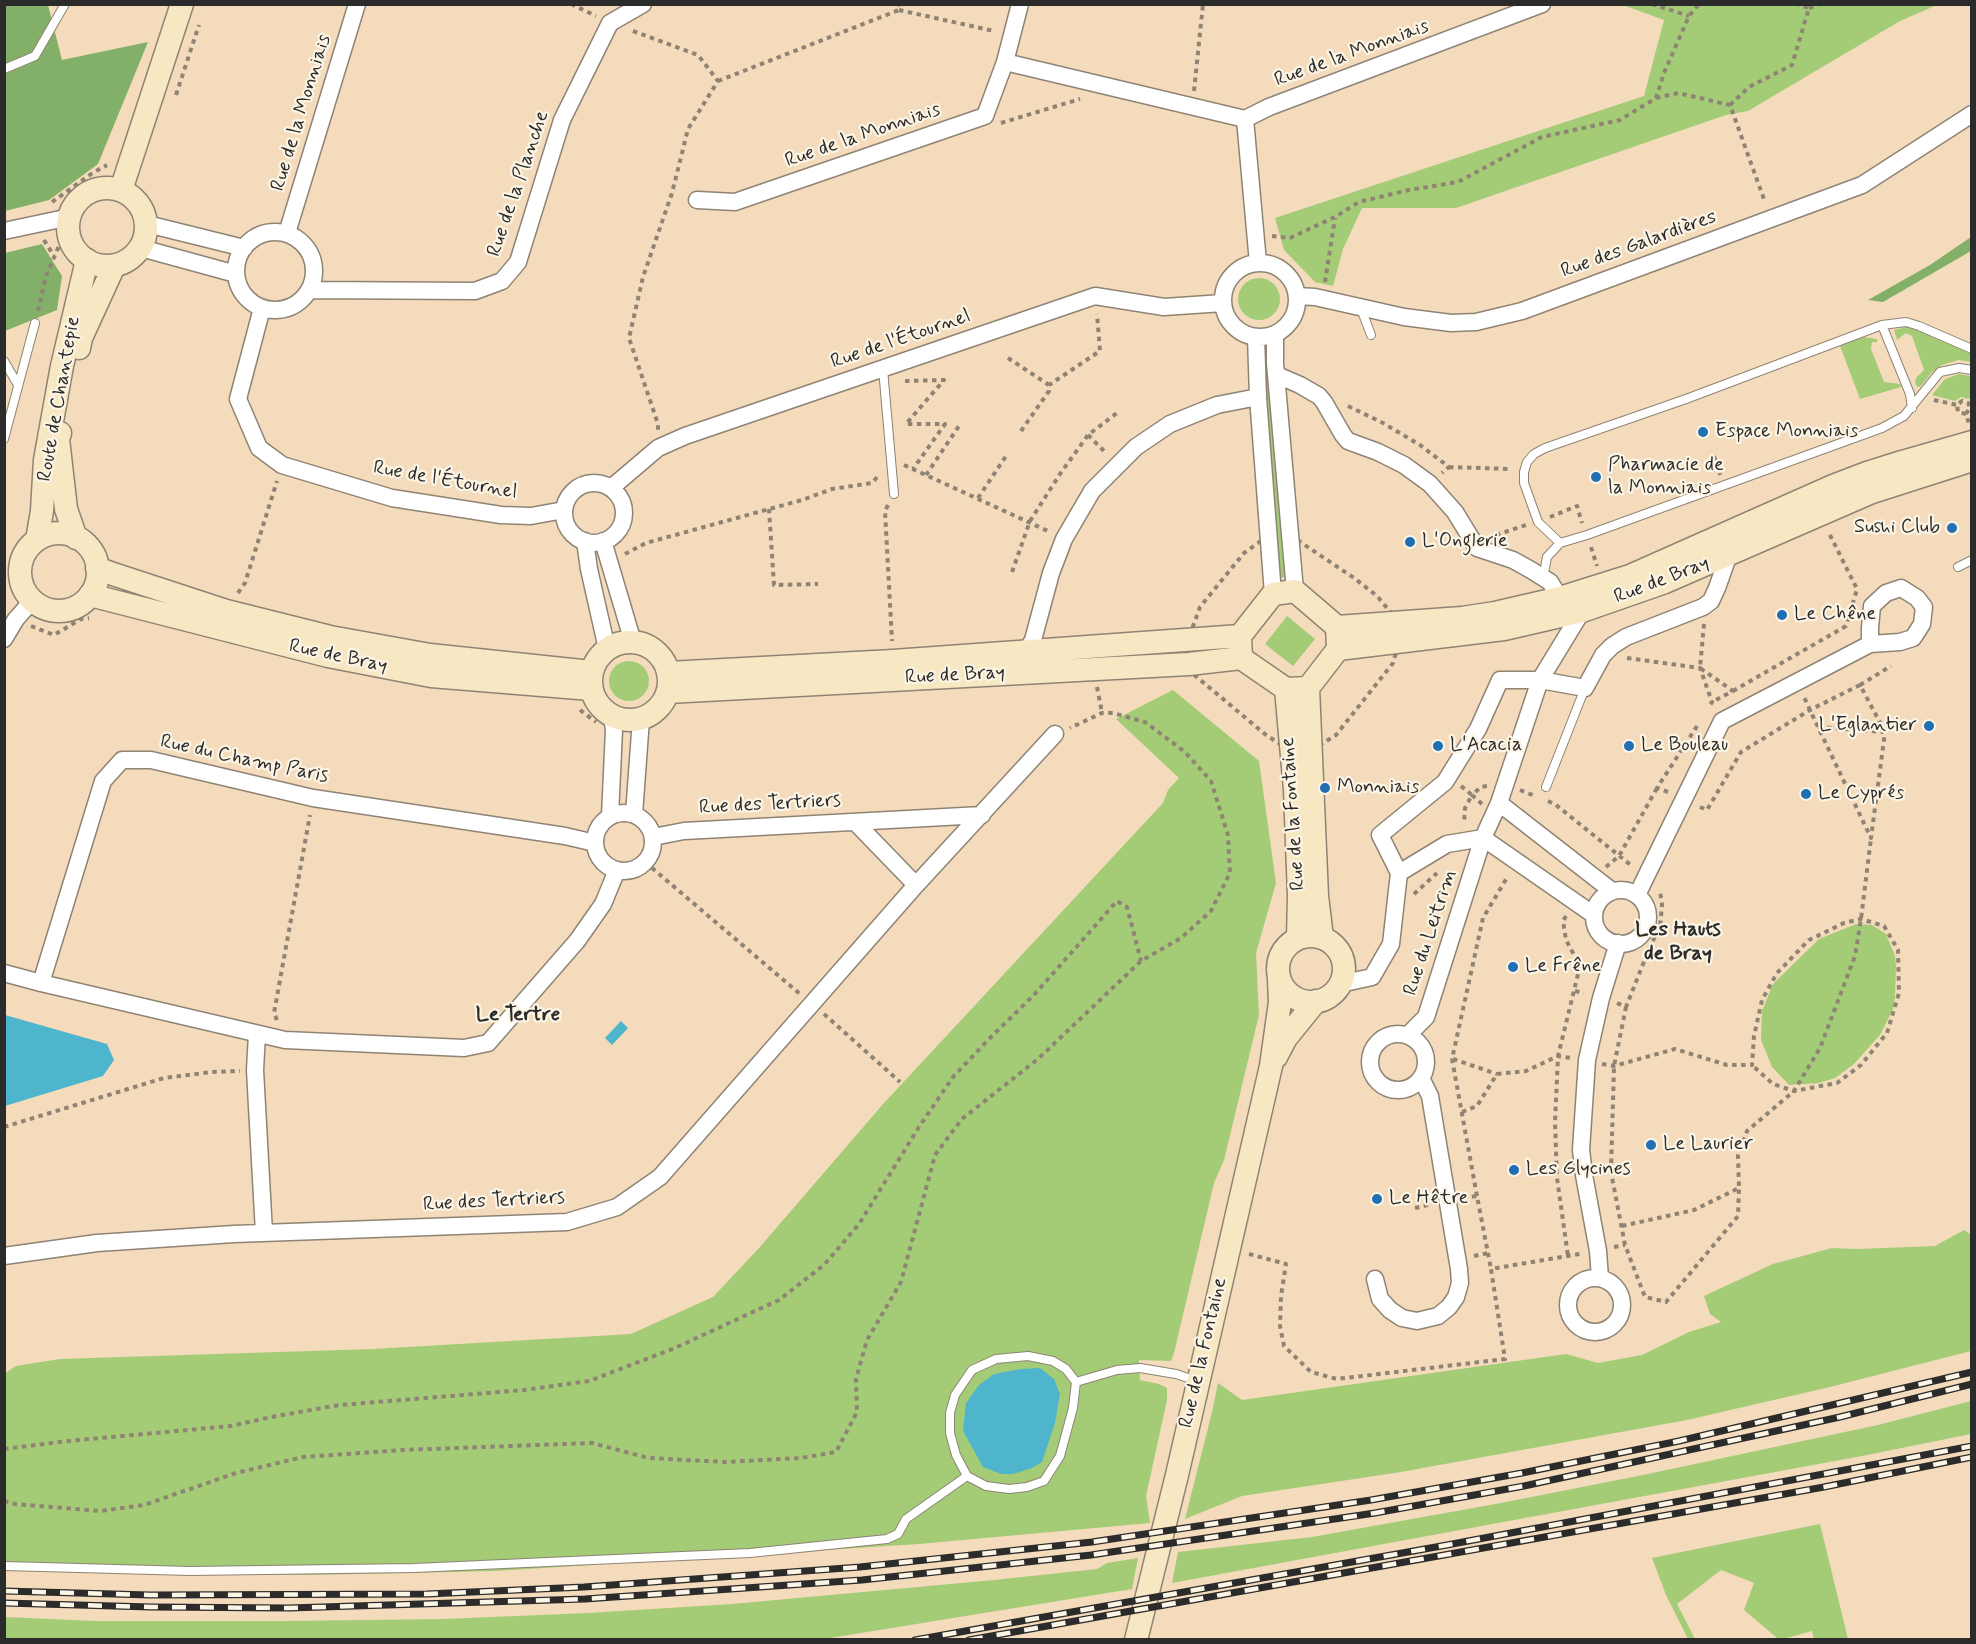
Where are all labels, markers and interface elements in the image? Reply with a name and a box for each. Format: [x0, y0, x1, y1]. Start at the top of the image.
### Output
street label: Rue de la Monniais [1272, 15, 1432, 93]
street label: Rue de la Monniais [267, 32, 337, 194]
street label: Rue de la Monniais [782, 98, 944, 174]
street label: Rue de la Planche [483, 108, 555, 260]
street label: Rue des Galardières [1558, 206, 1720, 284]
street label: Rue de l'Étournel [828, 305, 974, 375]
street label: Route de Chantepie [34, 314, 86, 484]
place label: Espace Monniais [1715, 420, 1858, 444]
marker: Espace Monniais [1696, 425, 1710, 439]
place label: Pharmacie de la Monniais [1608, 454, 1724, 501]
street label: Rue de l'Étournel [371, 457, 519, 505]
marker: Pharmacie de la Monniais [1589, 470, 1603, 484]
place label: Sushi Club [1854, 516, 1940, 540]
marker: Sushi Club [1945, 521, 1959, 535]
place label: L'Onglerie [1422, 530, 1507, 554]
marker: L'Onglerie [1403, 535, 1417, 549]
street label: Rue de Bray [1611, 552, 1713, 610]
place label: Le Chêne [1794, 603, 1876, 627]
marker: Le Chêne [1775, 608, 1789, 622]
street label: Rue de Bray [287, 635, 389, 679]
street label: Rue de Bray [904, 661, 1006, 691]
place label: L'Eglantier [1819, 714, 1917, 738]
marker: L'Eglantier [1922, 719, 1936, 733]
street label: Rue du Champ Paris [158, 730, 330, 790]
place label: L'Acacia [1450, 734, 1522, 758]
place label: Le Bouleau [1641, 734, 1728, 758]
street label: Rue de la Fontaine [1277, 737, 1311, 891]
marker: L'Acacia [1431, 739, 1445, 753]
marker: Le Bouleau [1622, 739, 1636, 753]
place label: Monniais [1337, 776, 1419, 800]
marker: Monniais [1318, 781, 1332, 795]
place label: Le Cyprés [1818, 782, 1904, 806]
marker: Le Cyprés [1799, 787, 1813, 801]
street label: Rue des Tertriers [698, 789, 842, 821]
street label: Rue du Leitrim [1399, 867, 1463, 999]
district label: Les Hauts de Bray [1635, 918, 1721, 968]
place label: Le Frêne [1525, 955, 1601, 979]
marker: Le Frêne [1506, 960, 1520, 974]
district label: Le Tertre [476, 1003, 560, 1029]
place label: Le Laurier [1663, 1133, 1753, 1157]
marker: Le Laurier [1644, 1138, 1658, 1152]
place label: Les Glycines [1526, 1158, 1631, 1182]
marker: Les Glycines [1507, 1163, 1521, 1177]
street label: Rue des Tertriers [422, 1186, 566, 1218]
place label: Le Hêtre [1389, 1187, 1468, 1211]
marker: Le Hêtre [1370, 1192, 1384, 1206]
street label: Rue de la Fontaine [1175, 1275, 1233, 1431]

